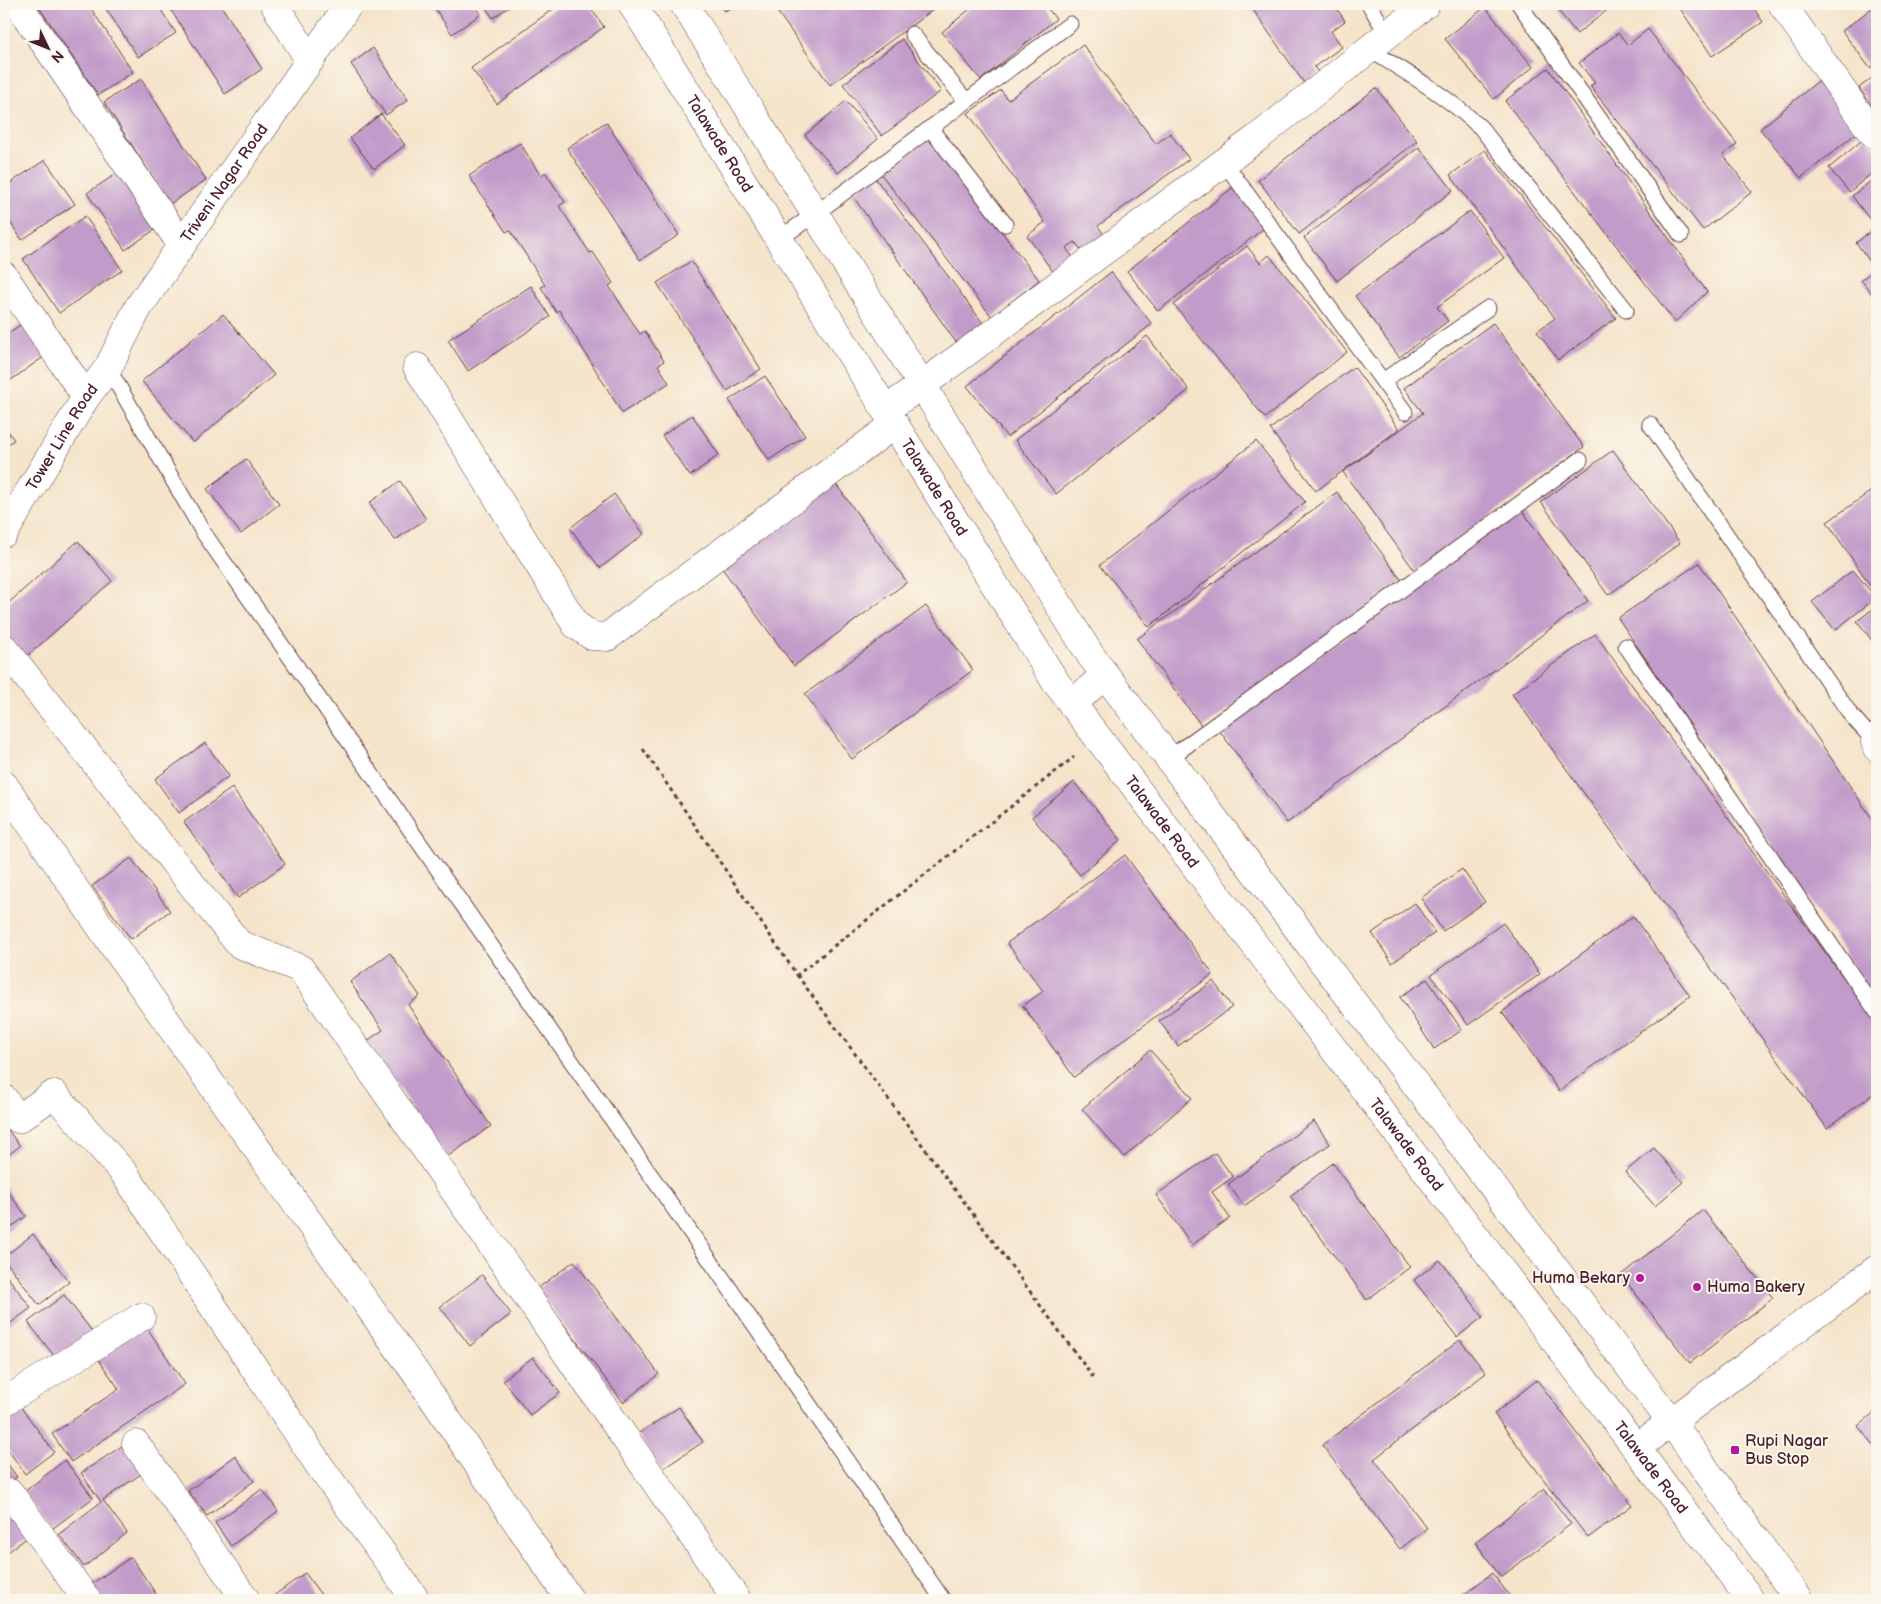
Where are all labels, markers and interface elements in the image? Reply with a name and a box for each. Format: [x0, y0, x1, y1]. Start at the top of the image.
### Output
north arrow [22, 22, 72, 72]
text: N [47, 47, 67, 66]
street label: Talawade Road [682, 92, 757, 196]
street label: Triveni Nagar Road [177, 120, 272, 246]
street label: Tower Line Road [22, 380, 102, 494]
street label: Talawade Road [897, 435, 971, 539]
street label: Talawade Road [1121, 772, 1203, 872]
street label: Talawade Road [1365, 1095, 1447, 1195]
place label: Huma Bekary [1532, 1269, 1631, 1288]
marker: Huma Bekary [1634, 1272, 1646, 1284]
place label: Huma Bakery [1707, 1278, 1806, 1297]
marker: Huma Bakery [1691, 1281, 1703, 1293]
street label: Talawade Road [1610, 1418, 1692, 1518]
place label: Rupi Nagar Bus Stop [1745, 1432, 1828, 1469]
marker: Rupi Nagar Bus Stop [1729, 1444, 1741, 1456]

